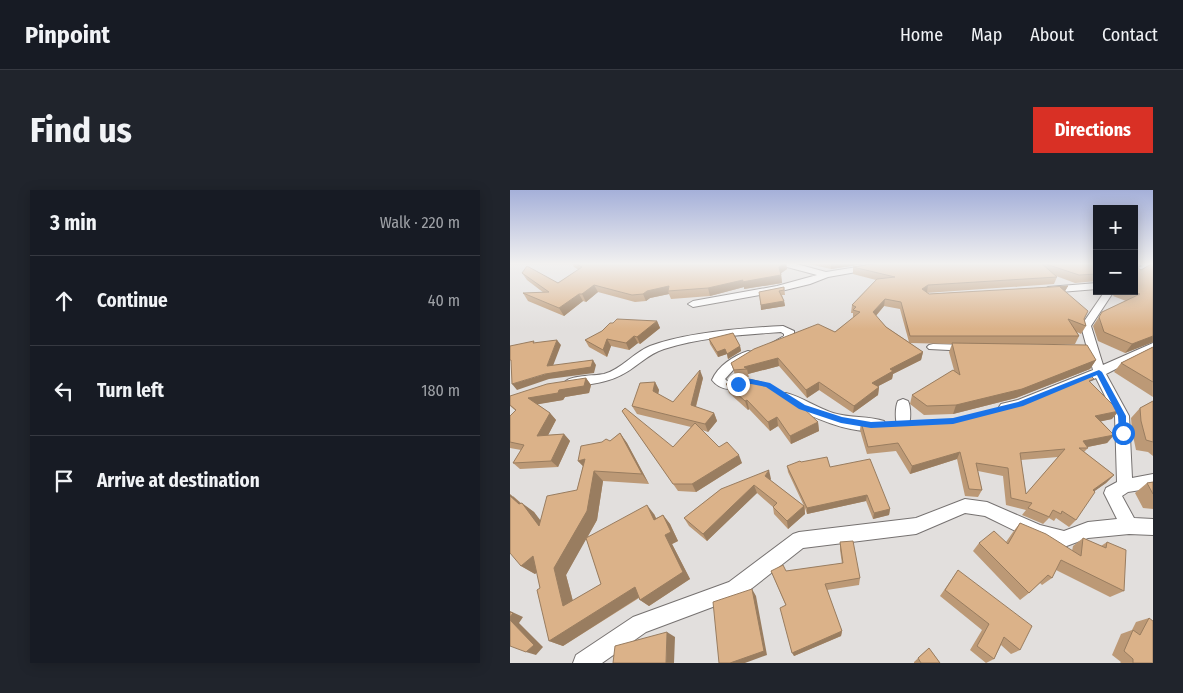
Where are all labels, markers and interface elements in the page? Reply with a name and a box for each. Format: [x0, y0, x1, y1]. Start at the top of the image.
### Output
text: Pinpoint [25, 21, 110, 49]
text: Home [900, 24, 943, 46]
text: Map [971, 24, 1002, 46]
text: About [1030, 24, 1074, 46]
text: Contact [1102, 24, 1158, 46]
button: Directions [1033, 107, 1153, 153]
text: Find us [30, 109, 132, 151]
map controls [1093, 205, 1138, 295]
button: + [1093, 205, 1138, 250]
text: 3 min [50, 210, 97, 236]
text: Walk · 220 m [380, 213, 460, 232]
button: − [1093, 250, 1138, 295]
icon: ahead [50, 287, 78, 315]
text: Continue [97, 289, 168, 312]
text: 40 m [428, 291, 460, 310]
route end [727, 373, 750, 396]
icon: left [50, 377, 78, 405]
text: Turn left [97, 379, 164, 402]
text: 180 m [421, 381, 460, 400]
route start [1112, 422, 1135, 445]
icon: arrive [50, 467, 78, 495]
text: Arrive at destination [97, 469, 260, 492]

